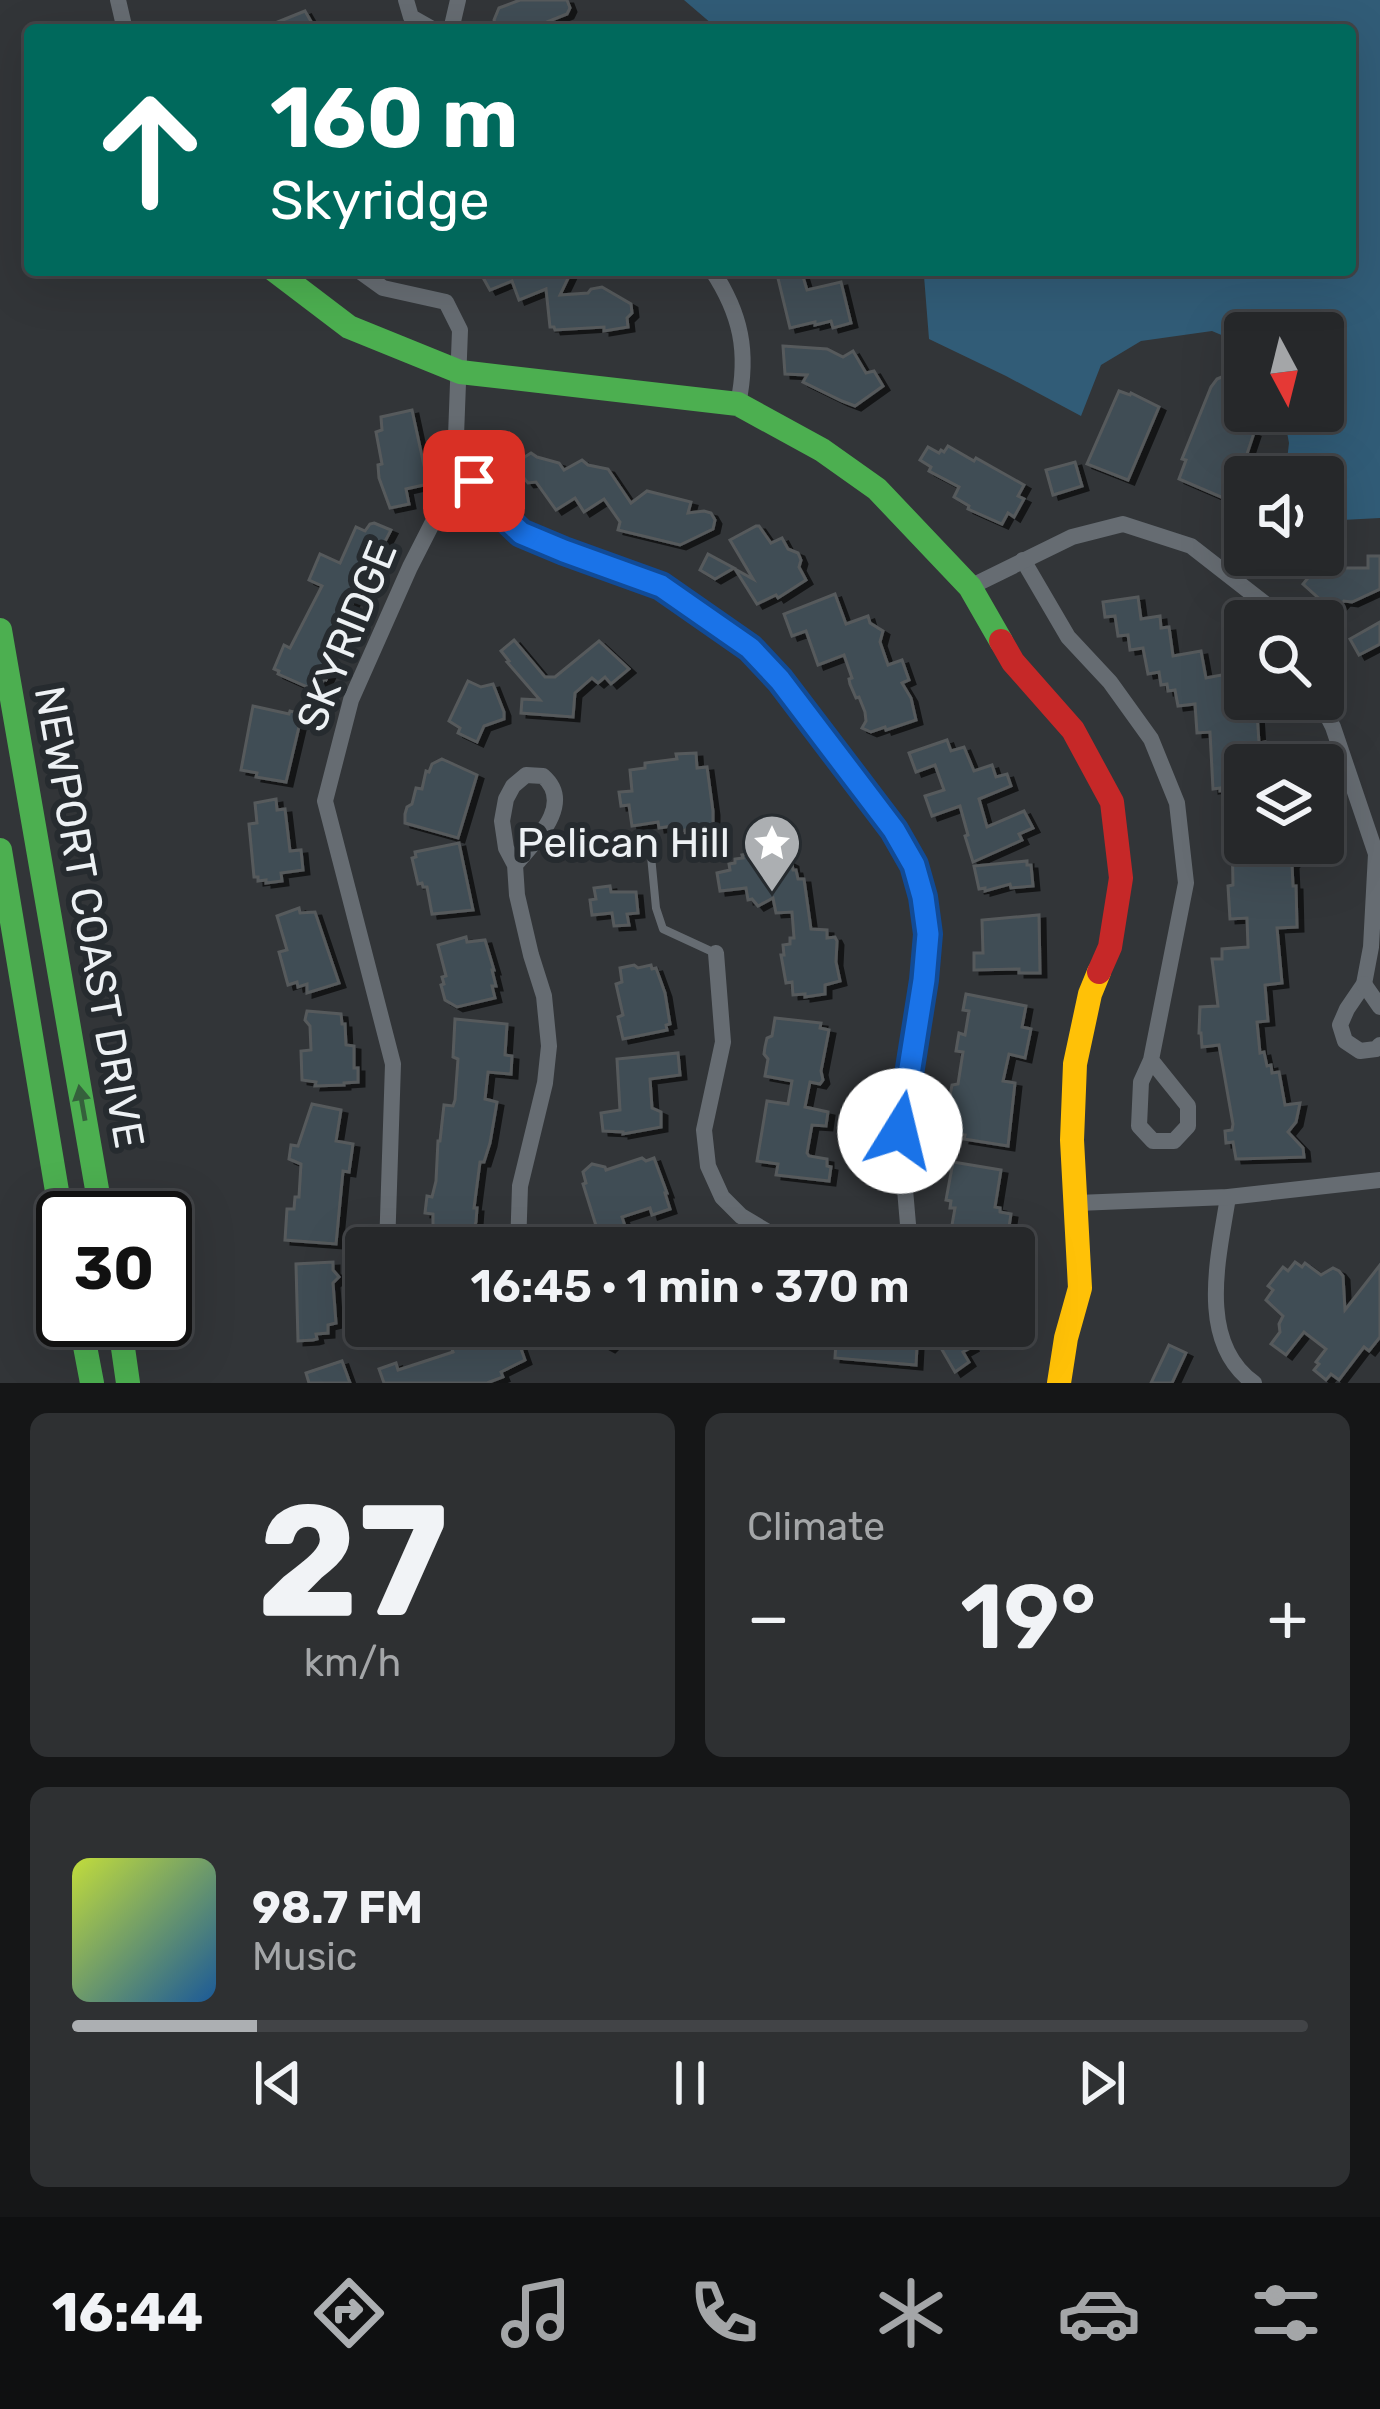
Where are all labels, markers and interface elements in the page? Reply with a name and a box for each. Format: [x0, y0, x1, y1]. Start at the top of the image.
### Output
text: 160 m [270, 68, 518, 168]
icon: ahead [72, 72, 228, 228]
text: Skyridge [270, 169, 489, 233]
north arrow [1224, 312, 1344, 432]
map controls [1224, 312, 1344, 864]
pin [423, 430, 525, 532]
icon: arrive [441, 448, 507, 514]
button: sound [1224, 456, 1344, 576]
street label: SKYRIDGE [286, 534, 408, 738]
button: search [1224, 600, 1344, 720]
street label: NEWPORT COAST DRIVE [24, 682, 154, 1152]
button: layers [1224, 744, 1344, 864]
place icon: Pelican Hill [741, 812, 803, 894]
place label: Pelican Hill [517, 818, 730, 868]
position arrow [837, 1068, 963, 1194]
one-way arrow [72, 1083, 90, 1121]
speed limit sign: 30 [36, 1191, 192, 1347]
text: 16:45 · 1 min · 370 m [470, 1260, 910, 1313]
text: 27 [257, 1469, 448, 1654]
text: Climate [747, 1504, 885, 1550]
text: 19° [960, 1564, 1096, 1671]
text: − [747, 1578, 790, 1657]
text: + [1267, 1578, 1308, 1657]
text: km/h [304, 1640, 401, 1686]
text: 98.7 FM [252, 1881, 423, 1934]
text: Music [252, 1934, 357, 1980]
icon: previous [245, 2050, 311, 2116]
icon: pause [657, 2050, 723, 2116]
icon: next [1069, 2050, 1135, 2116]
icon: directions [307, 2271, 391, 2355]
icon: music [494, 2271, 578, 2355]
icon: phone [682, 2271, 766, 2355]
icon: climate [869, 2271, 953, 2355]
icon: car [1057, 2271, 1141, 2355]
icon: filters [1244, 2271, 1328, 2355]
text: 16:44 [52, 2281, 203, 2345]

